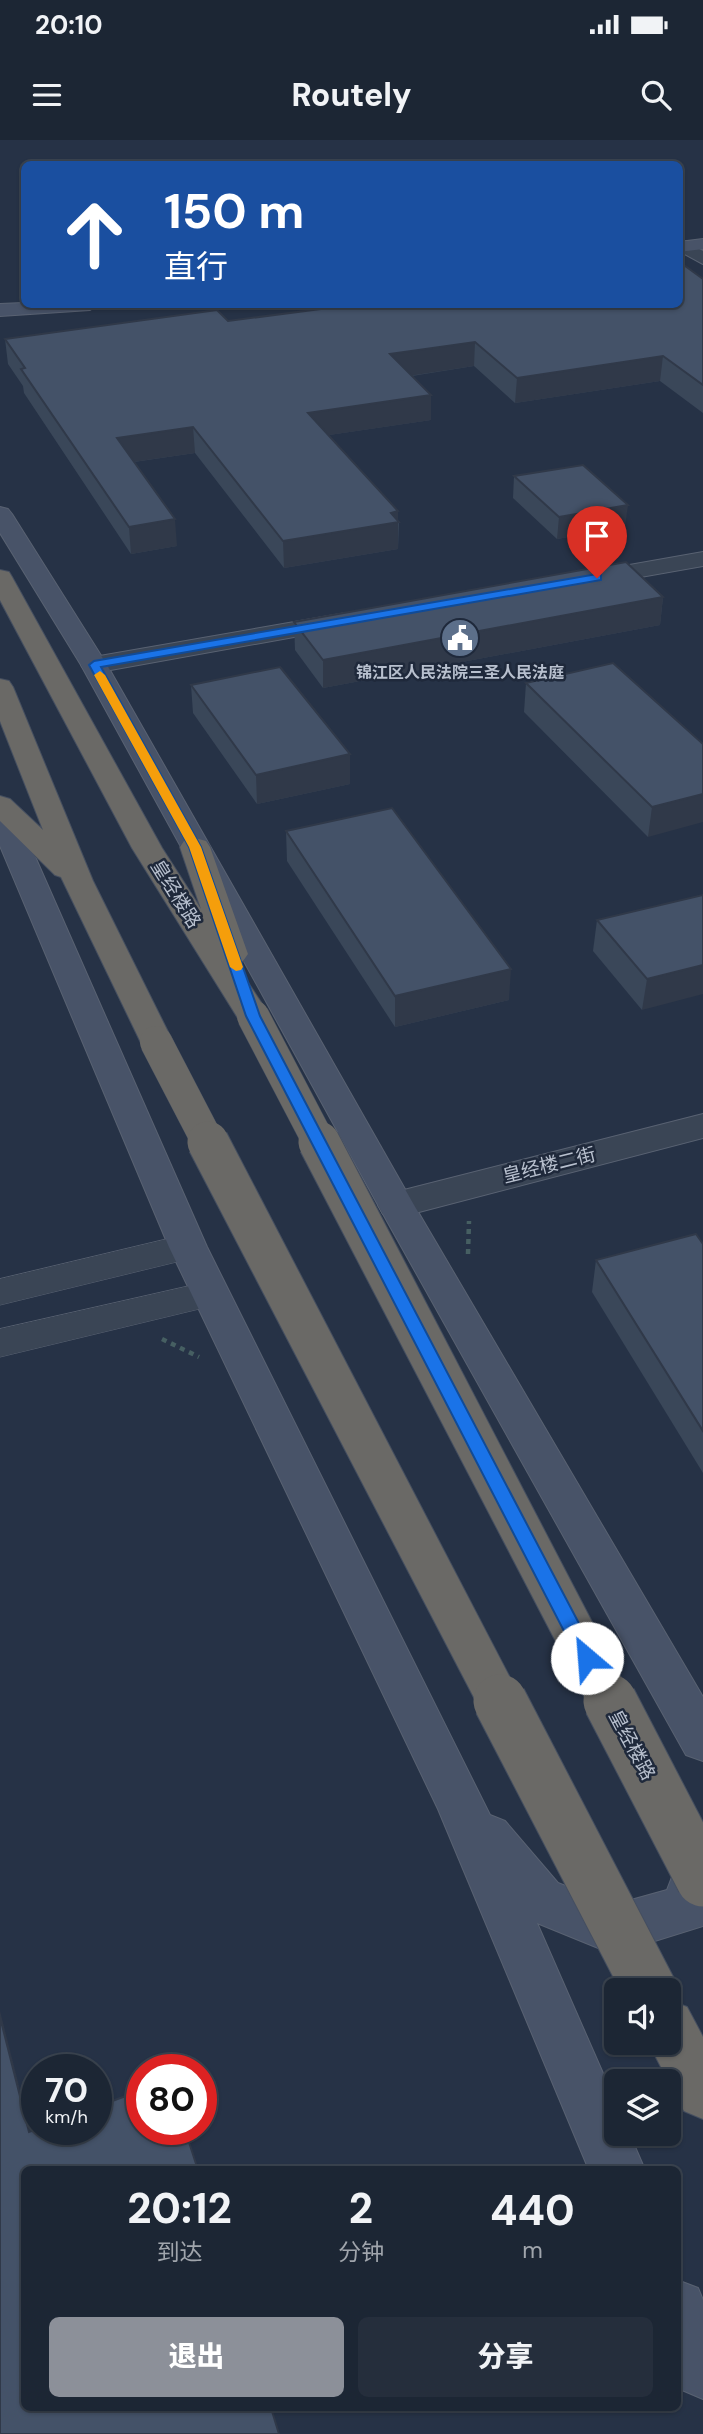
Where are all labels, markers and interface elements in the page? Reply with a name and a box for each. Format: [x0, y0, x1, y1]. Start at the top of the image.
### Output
text: 20:10 [35, 8, 103, 42]
text: Routely [292, 74, 411, 116]
icon: menu [28, 76, 66, 114]
icon: search [637, 76, 675, 114]
text: 150 m [164, 179, 304, 243]
icon: ahead [49, 189, 140, 280]
text: 直行 [164, 246, 228, 288]
pin [567, 506, 627, 578]
icon: arrive [578, 517, 616, 555]
public building icon: 锦江区人民法院三圣人民法庭 [439, 617, 481, 659]
place label: 锦江区人民法院三圣人民法庭 [356, 662, 564, 683]
street label: 皇经楼路 [145, 855, 207, 933]
street label: 皇经楼二街 [500, 1141, 598, 1189]
position arrow [550, 1621, 624, 1695]
street label: 皇经楼路 [603, 1706, 661, 1784]
map controls [604, 1978, 681, 2146]
button: sound [604, 1978, 681, 2055]
speed limit sign: 80 [126, 2054, 217, 2145]
text: 70 [45, 2067, 88, 2113]
button: layers [604, 2069, 681, 2146]
text: km/h [45, 2105, 88, 2129]
text: 20:12 [127, 2181, 232, 2236]
text: 2 [349, 2181, 373, 2236]
text: 440 [490, 2183, 575, 2238]
text: m [522, 2235, 543, 2265]
text: 到达 [156, 2237, 202, 2267]
text: 分钟 [338, 2237, 384, 2267]
button: 退出 [49, 2317, 344, 2397]
button: 分享 [358, 2317, 653, 2397]

